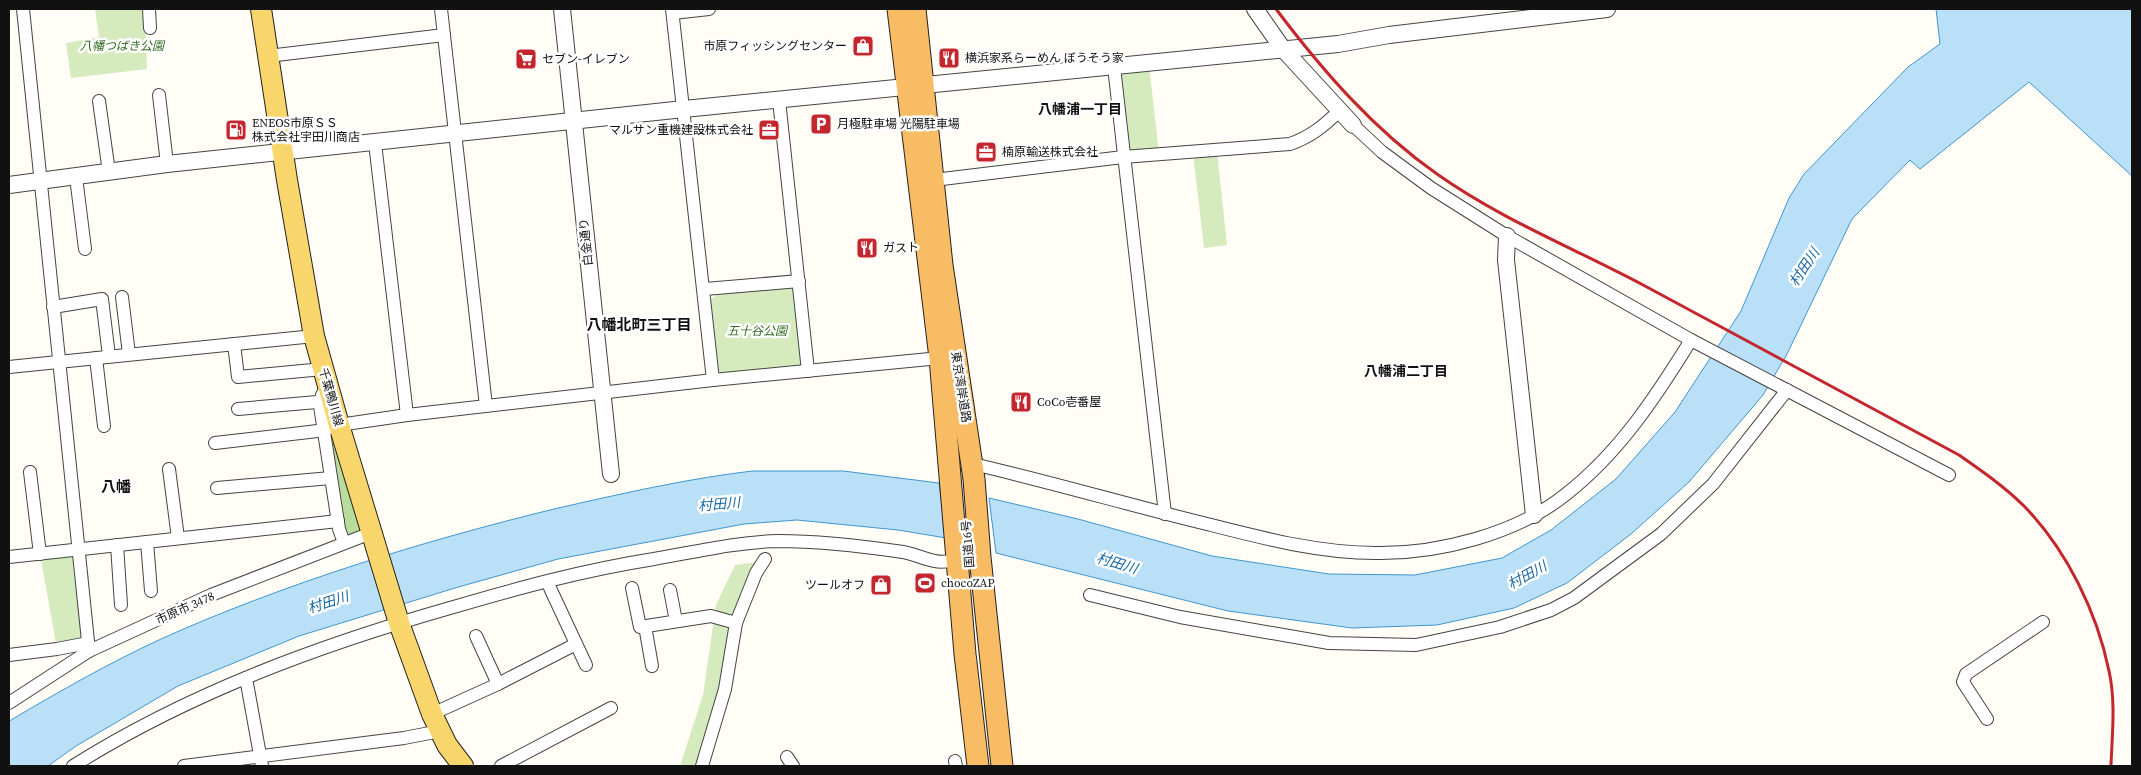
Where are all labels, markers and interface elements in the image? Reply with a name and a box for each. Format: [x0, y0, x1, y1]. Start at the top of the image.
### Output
shop icon: 市原フィッシングセンター [851, 34, 875, 58]
park label: 八幡つばき公園 [80, 38, 166, 54]
place label: 市原フィッシングセンター [703, 38, 847, 54]
restaurant icon: 横浜家系らーめん ぼうそう家 [937, 46, 961, 70]
supermarket icon: セブン-イレブン [514, 47, 538, 71]
place label: 横浜家系らーめん ぼうそう家 [965, 50, 1124, 66]
place label: セブン-イレブン [542, 51, 630, 67]
district label: 八幡浦一丁目 [1038, 99, 1122, 119]
parking icon: 月極駐車場 光陽駐車場 [809, 112, 833, 136]
place label: ENEOS市原ＳＳ 株式会社宇田川商店 [252, 115, 360, 145]
place label: 月極駐車場 光陽駐車場 [837, 116, 960, 132]
fuel station icon: ENEOS市原ＳＳ 株式会社宇田川商店 [224, 118, 248, 142]
office icon: マルサン重機建設株式会社 [757, 118, 781, 142]
place label: マルサン重機建設株式会社 [609, 122, 753, 138]
office icon: 楠原輸送株式会社 [974, 140, 998, 164]
place label: 楠原輸送株式会社 [1002, 144, 1098, 160]
street label: 白金通り [576, 217, 596, 267]
restaurant icon: ガスト [855, 236, 879, 260]
place label: ガスト [883, 240, 919, 256]
water label: 村田川 [1784, 242, 1825, 290]
district label: 八幡北町三丁目 [586, 314, 692, 335]
park label: 五十谷公園 [727, 323, 789, 339]
street label: 東京湾岸道路 [947, 350, 975, 424]
district label: 八幡浦二丁目 [1364, 361, 1448, 381]
street label: 千葉鴨川線 [315, 366, 347, 428]
restaurant icon: CoCo壱番屋 [1009, 390, 1033, 414]
place label: CoCo壱番屋 [1037, 394, 1101, 410]
district label: 八幡 [101, 476, 131, 497]
water label: 村田川 [697, 492, 743, 516]
street label: 国道16号 [958, 519, 978, 569]
water label: 村田川 [1094, 547, 1142, 579]
water label: 村田川 [1504, 555, 1552, 594]
sports icon: chocoZAP [913, 571, 937, 595]
shop icon: ツールオフ [869, 573, 893, 597]
place label: chocoZAP [941, 575, 995, 591]
place label: ツールオフ [805, 577, 865, 593]
water label: 村田川 [305, 585, 353, 618]
street label: 市原市 3478 [153, 588, 217, 628]

